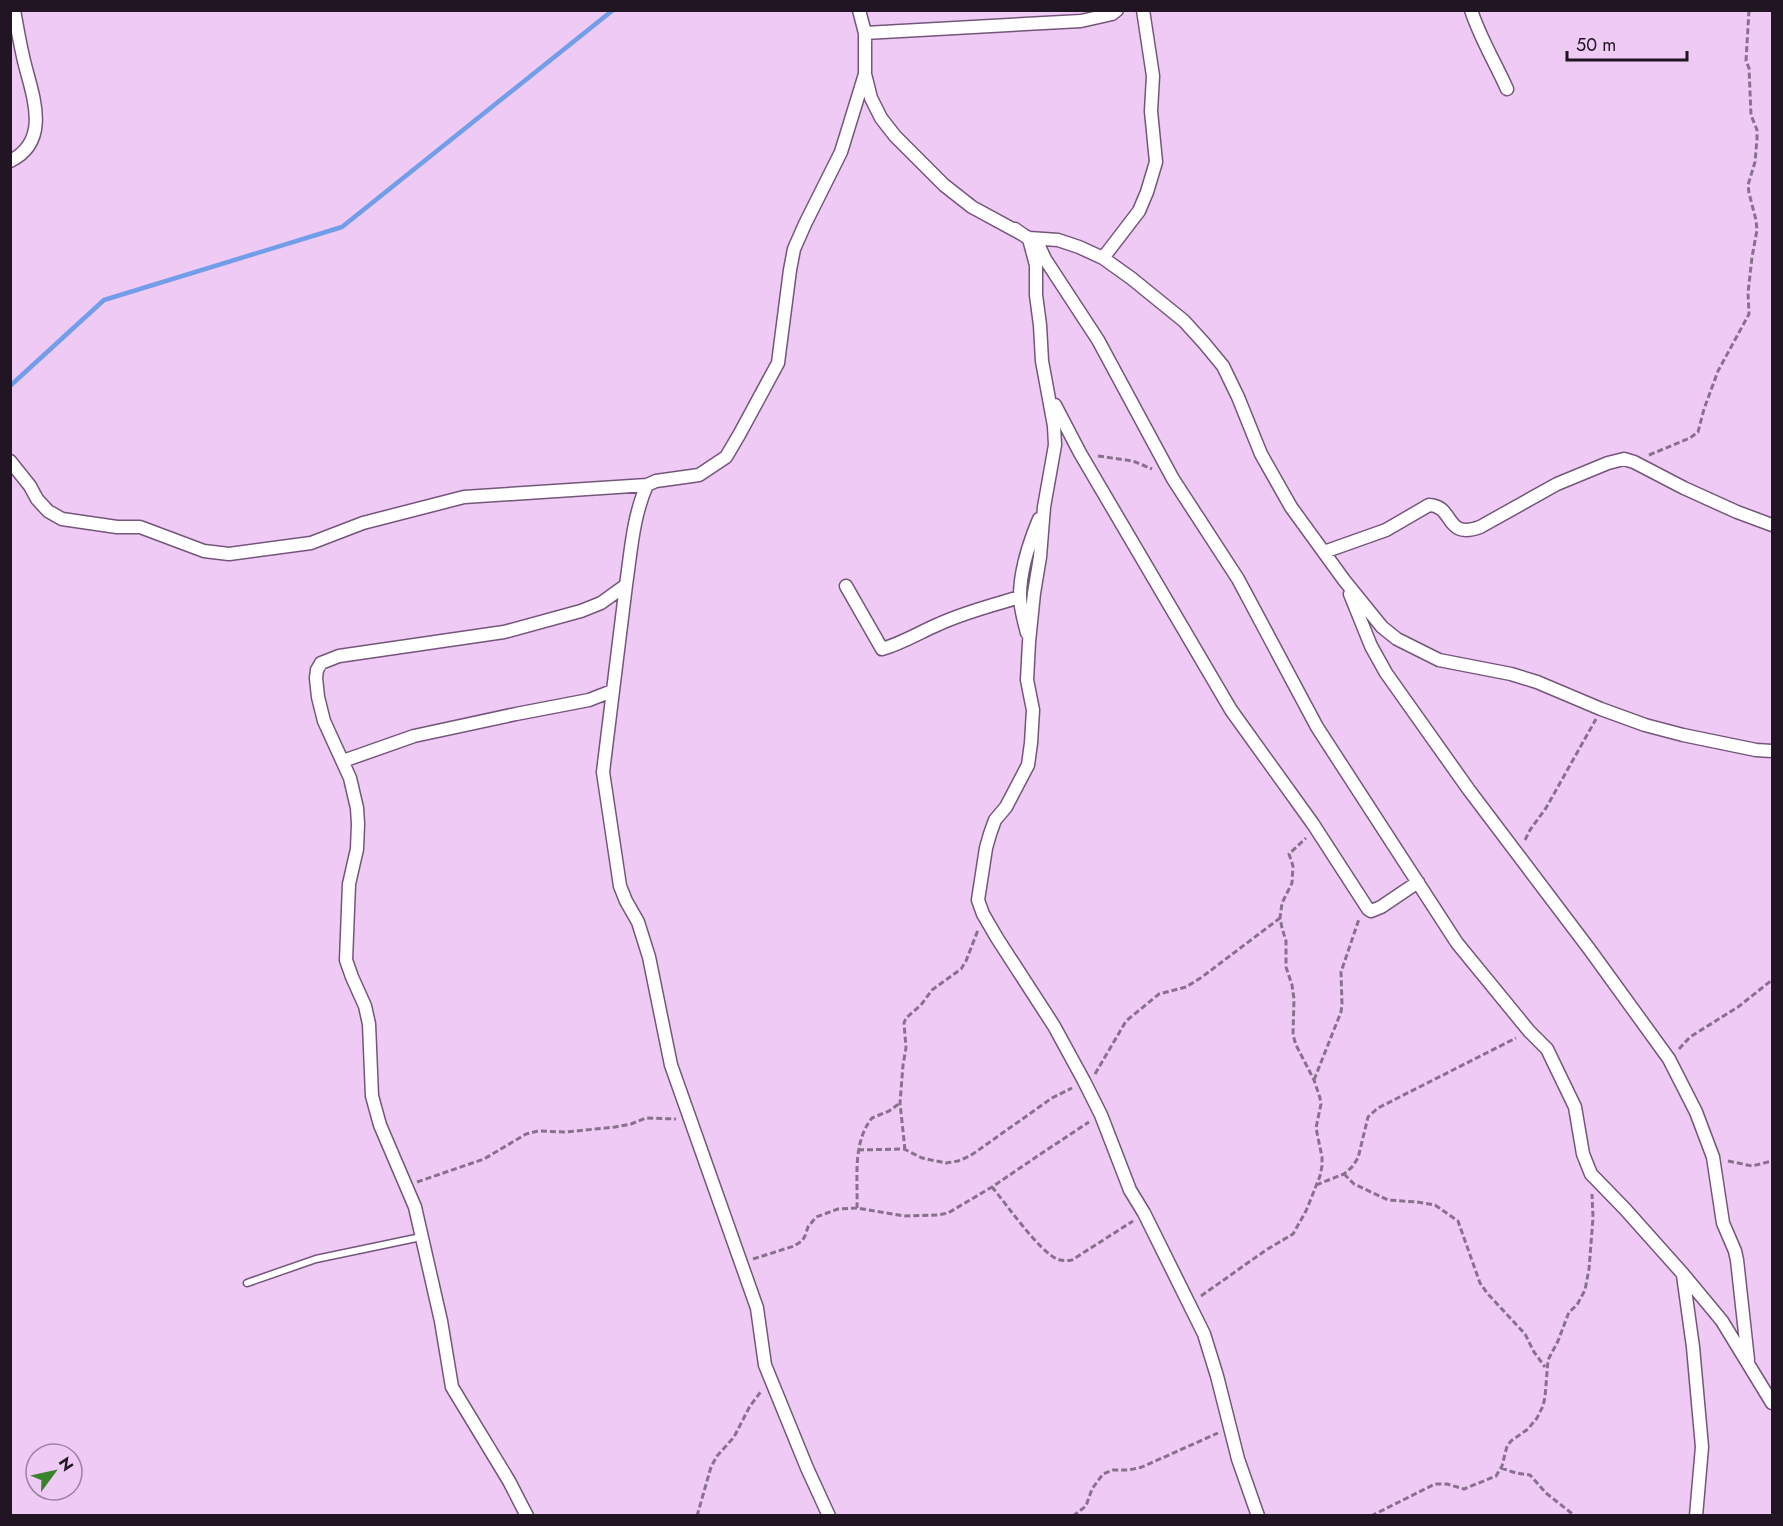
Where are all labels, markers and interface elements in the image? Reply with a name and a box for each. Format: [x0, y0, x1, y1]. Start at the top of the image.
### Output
scale bar [1567, 24, 1687, 62]
text: 50 m [1576, 32, 1616, 58]
north arrow [24, 1442, 84, 1502]
text: N [53, 1453, 79, 1476]

